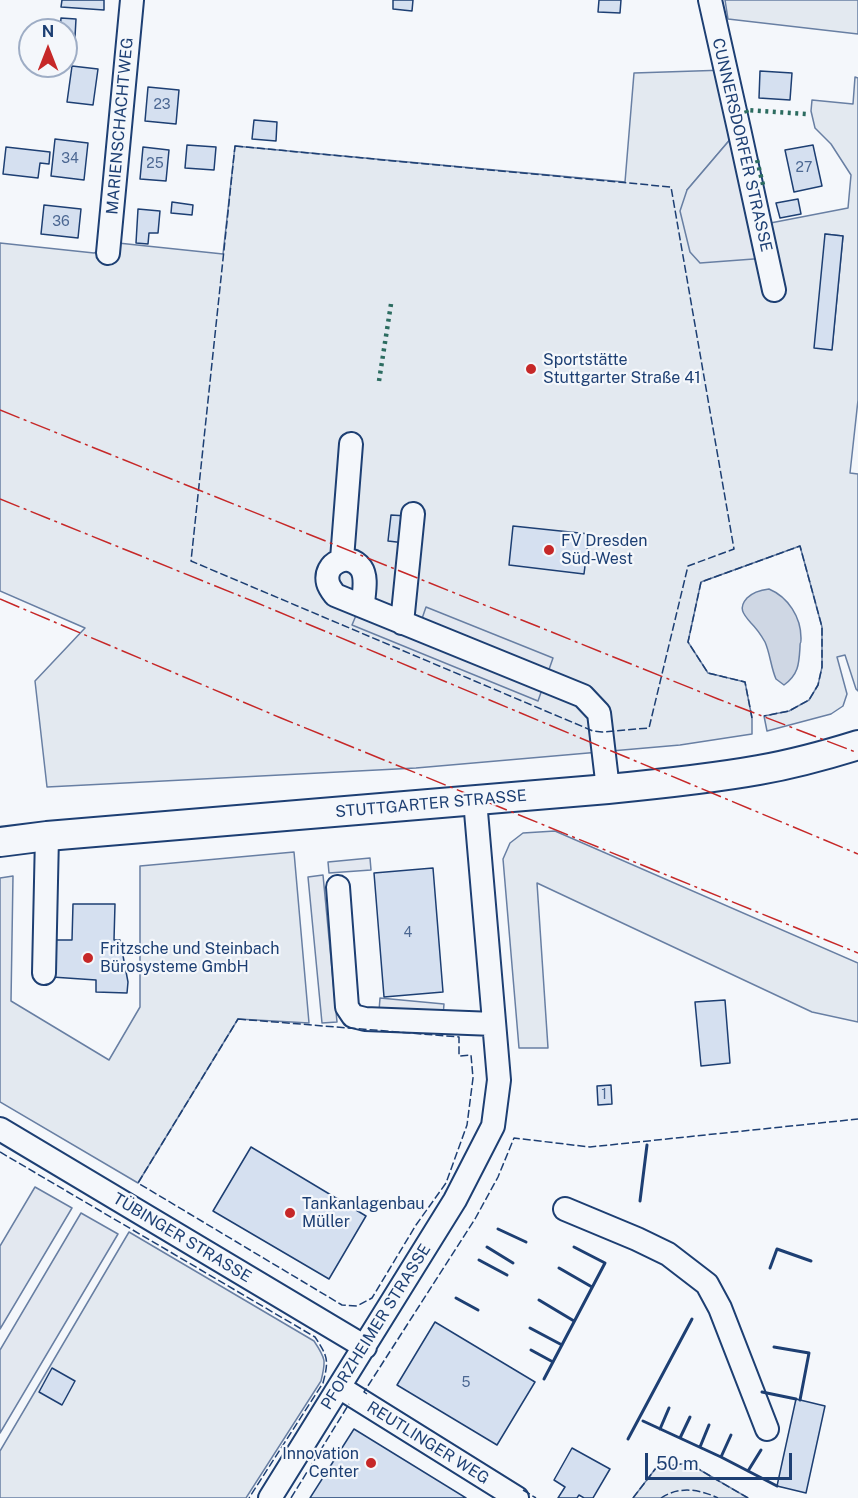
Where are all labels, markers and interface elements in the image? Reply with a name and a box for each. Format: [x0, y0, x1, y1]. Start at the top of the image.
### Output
north arrow [18, 18, 78, 78]
text: N [42, 22, 54, 41]
street label: CUNNERSDORFER STRASSE [708, 36, 776, 254]
street label: MARIENSCHACHTWEG [103, 37, 137, 215]
house number: 23 [153, 97, 171, 113]
house number: 34 [61, 151, 79, 167]
house number: 25 [146, 156, 164, 172]
house number: 27 [796, 160, 812, 176]
house number: 36 [52, 214, 70, 230]
place label: Sportstätte Stuttgarter Straße 41 [543, 350, 701, 388]
marker: Sportstätte Stuttgarter Straße 41 [524, 362, 538, 376]
place label: FV Dresden Süd-West [561, 531, 647, 569]
marker: FV Dresden Süd-West [542, 543, 556, 557]
street label: STUTTGARTER STRASSE [335, 786, 527, 822]
house number: 4 [404, 925, 412, 941]
place label: Fritzsche und Steinbach Bürosysteme GmbH [100, 939, 279, 977]
marker: Fritzsche und Steinbach Bürosysteme GmbH [81, 951, 95, 965]
house number: 1 [601, 1087, 607, 1103]
street label: TÜBINGER STRASSE [109, 1189, 255, 1287]
place label: Tankanlagenbau Müller [302, 1194, 425, 1232]
marker: Tankanlagenbau Müller [283, 1206, 297, 1220]
street label: PFORZHEIMER STRASSE [317, 1241, 435, 1413]
house number: 5 [462, 1375, 470, 1391]
street label: REUTLINGER WEG [363, 1398, 493, 1488]
scale bar [648, 1441, 795, 1479]
place label: Innovation Center [282, 1444, 359, 1482]
text: 50 m [656, 1453, 699, 1474]
marker: Innovation Center [364, 1456, 378, 1470]

